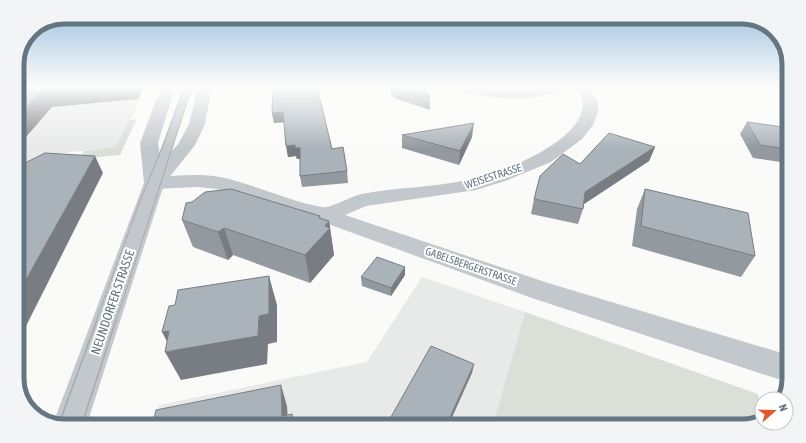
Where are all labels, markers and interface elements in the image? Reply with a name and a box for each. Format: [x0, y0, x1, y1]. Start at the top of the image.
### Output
street label: WEISESTRASSE [463, 161, 523, 191]
street label: GABELSBERGERSTRASSE [424, 245, 518, 287]
street label: NEUNDORFER STRASSE [88, 248, 138, 356]
north arrow [754, 391, 794, 431]
text: N [777, 402, 790, 413]

